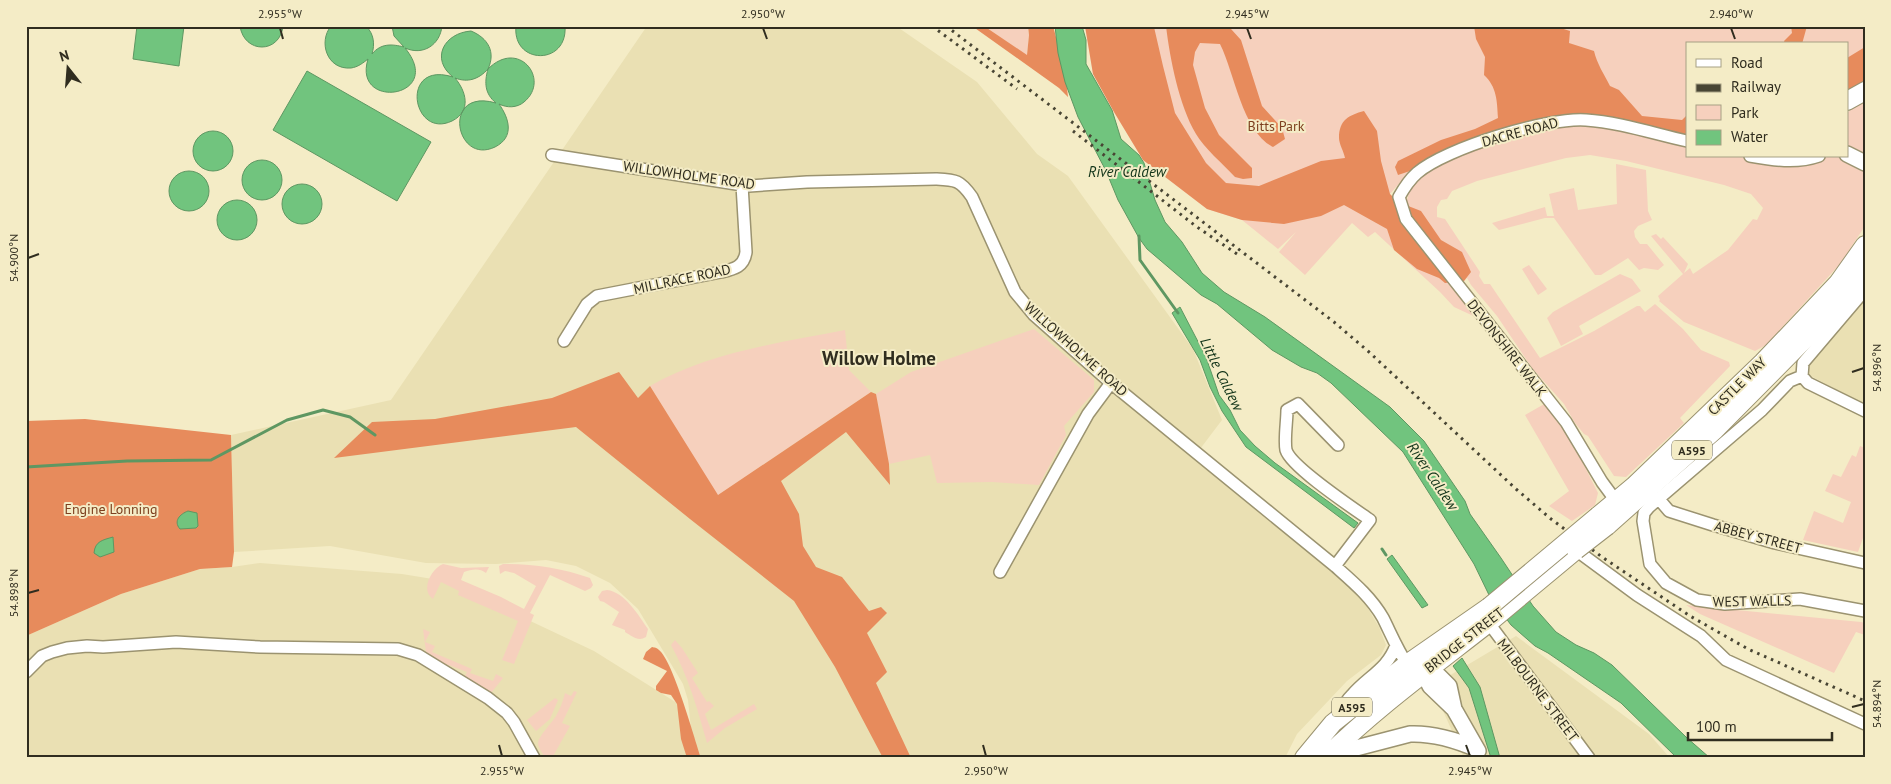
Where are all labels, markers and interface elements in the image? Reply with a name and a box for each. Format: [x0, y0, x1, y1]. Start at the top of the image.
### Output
text: 2.955°W [258, 6, 302, 21]
text: 2.950°W [741, 6, 785, 21]
text: 2.945°W [1225, 6, 1269, 21]
text: 2.940°W [1709, 6, 1753, 21]
north arrow [42, 42, 92, 92]
legend [1686, 42, 1848, 158]
text: N [57, 46, 71, 66]
text: Road [1731, 53, 1763, 72]
text: Railway [1731, 77, 1781, 96]
text: Park [1731, 103, 1759, 122]
street label: DACRE ROAD [1480, 113, 1560, 151]
park label: Bitts Park [1248, 117, 1305, 135]
text: Water [1731, 127, 1768, 146]
street label: WILLOWHOLME ROAD [622, 157, 756, 193]
water label: River Caldew [1088, 162, 1168, 181]
text: 54.900°N [6, 234, 21, 282]
street label: MILLRACE ROAD [632, 260, 732, 298]
street label: DEVONSHIRE WALK [1463, 296, 1551, 401]
street label: WILLOWHOLME ROAD [1021, 298, 1131, 400]
water label: Little Caldew [1196, 334, 1249, 415]
text: 54.896°N [1869, 344, 1884, 392]
district label: Willow Holme [822, 346, 936, 370]
street label: CASTLE WAY [1704, 353, 1770, 419]
water label: River Caldew [1403, 438, 1464, 515]
road number: A595 [1672, 440, 1712, 460]
park label: Engine Lonning [64, 500, 158, 518]
street label: ABBEY STREET [1712, 517, 1804, 557]
text: 54.898°N [6, 569, 21, 617]
street label: WEST WALLS [1713, 591, 1791, 611]
street label: BRIDGE STREET [1421, 603, 1507, 677]
street label: MILBOURNE STREET [1493, 635, 1583, 745]
text: 54.894°N [1869, 680, 1884, 728]
road number: A595 [1332, 698, 1372, 716]
scale bar [1688, 709, 1832, 741]
text: 100 m [1696, 717, 1737, 736]
text: 2.955°W [480, 763, 524, 778]
text: 2.950°W [964, 763, 1008, 778]
text: 2.945°W [1448, 763, 1492, 778]

